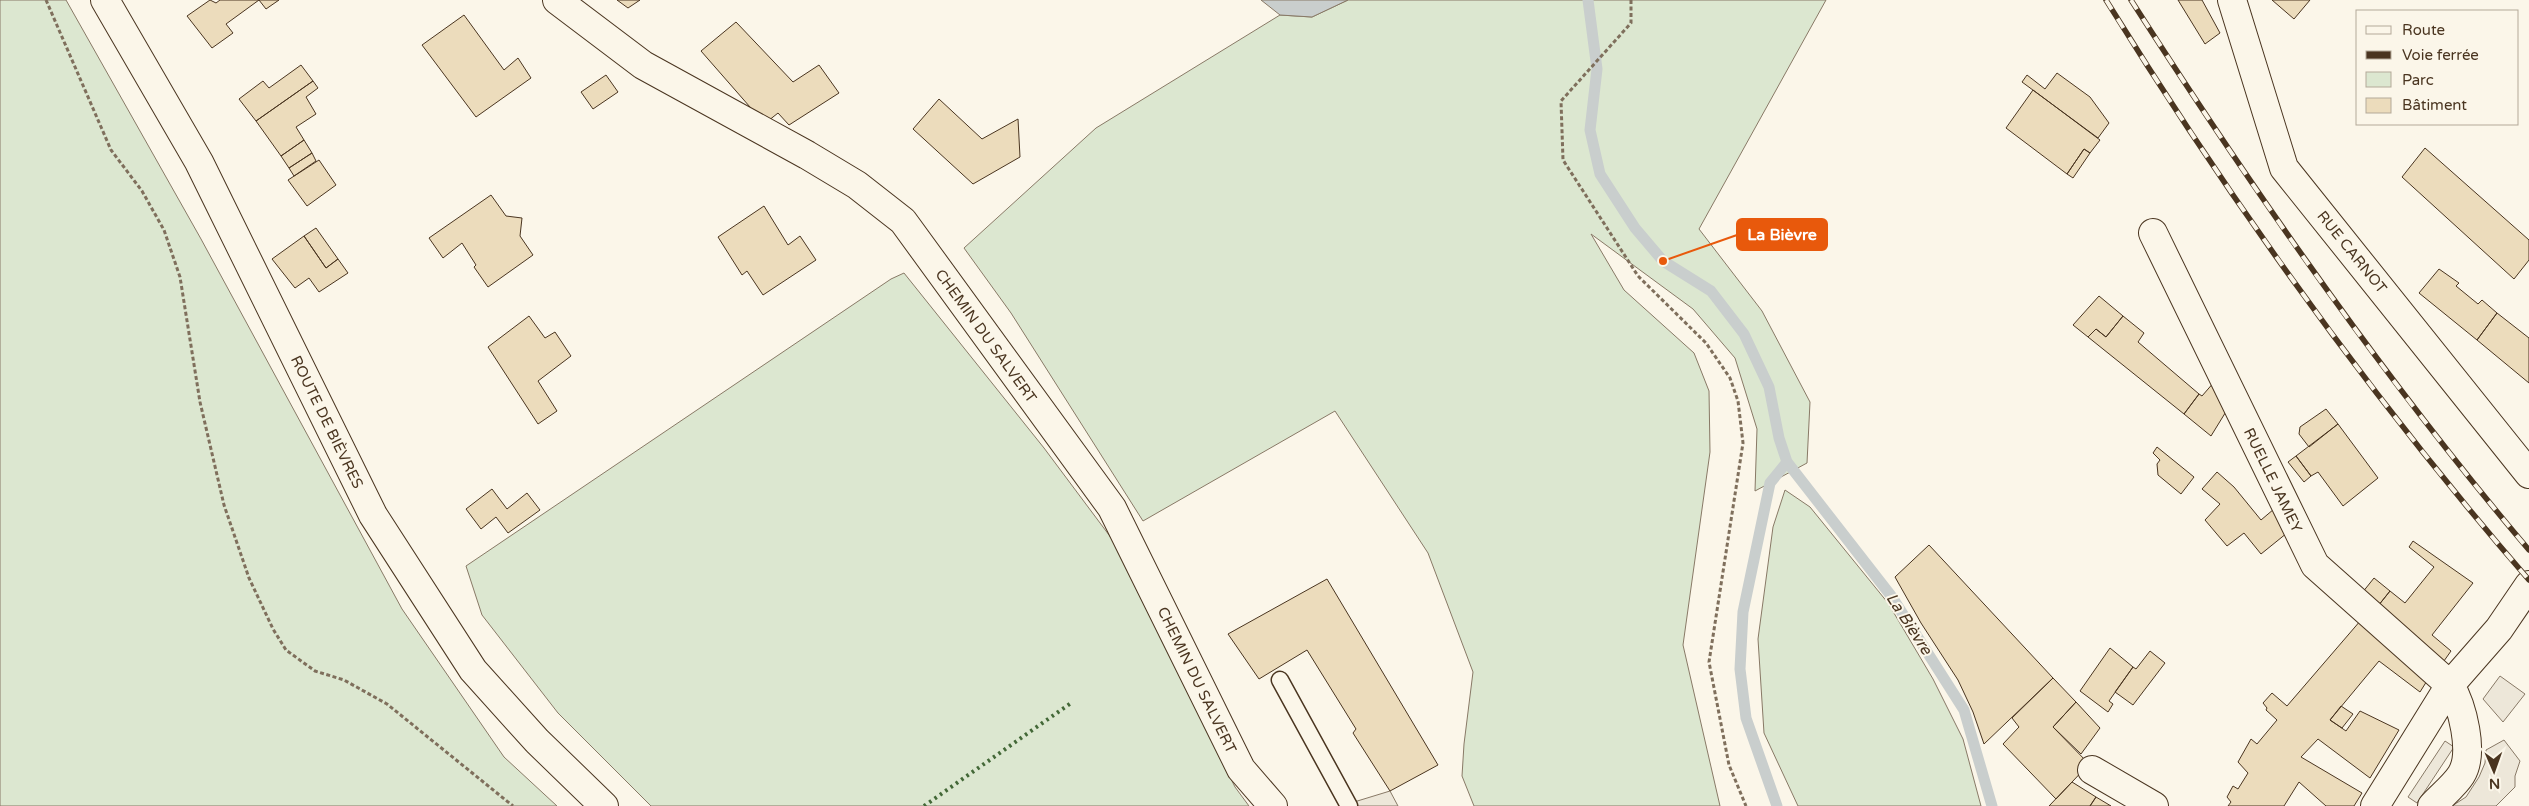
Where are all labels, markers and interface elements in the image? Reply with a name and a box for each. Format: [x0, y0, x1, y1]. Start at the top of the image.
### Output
legend [2356, 10, 2519, 125]
text: Route [2402, 21, 2445, 39]
text: Voie ferrée [2402, 46, 2479, 64]
text: Parc [2402, 71, 2434, 89]
text: Bâtiment [2402, 96, 2467, 114]
street label: RUE CARNOT [2313, 207, 2391, 297]
callout: La Bièvre [1737, 219, 1827, 250]
text: La Bièvre [1747, 225, 1817, 245]
street label: CHEMIN DU SALVERT [931, 266, 1041, 406]
street label: ROUTE DE BIÈVRES [287, 353, 367, 491]
street label: RUELLE JAMEY [2240, 425, 2306, 536]
water label: La Bièvre [1882, 589, 1937, 659]
street label: CHEMIN DU SALVERT [1154, 604, 1240, 756]
north arrow [2469, 746, 2519, 796]
text: N [2489, 775, 2500, 792]

